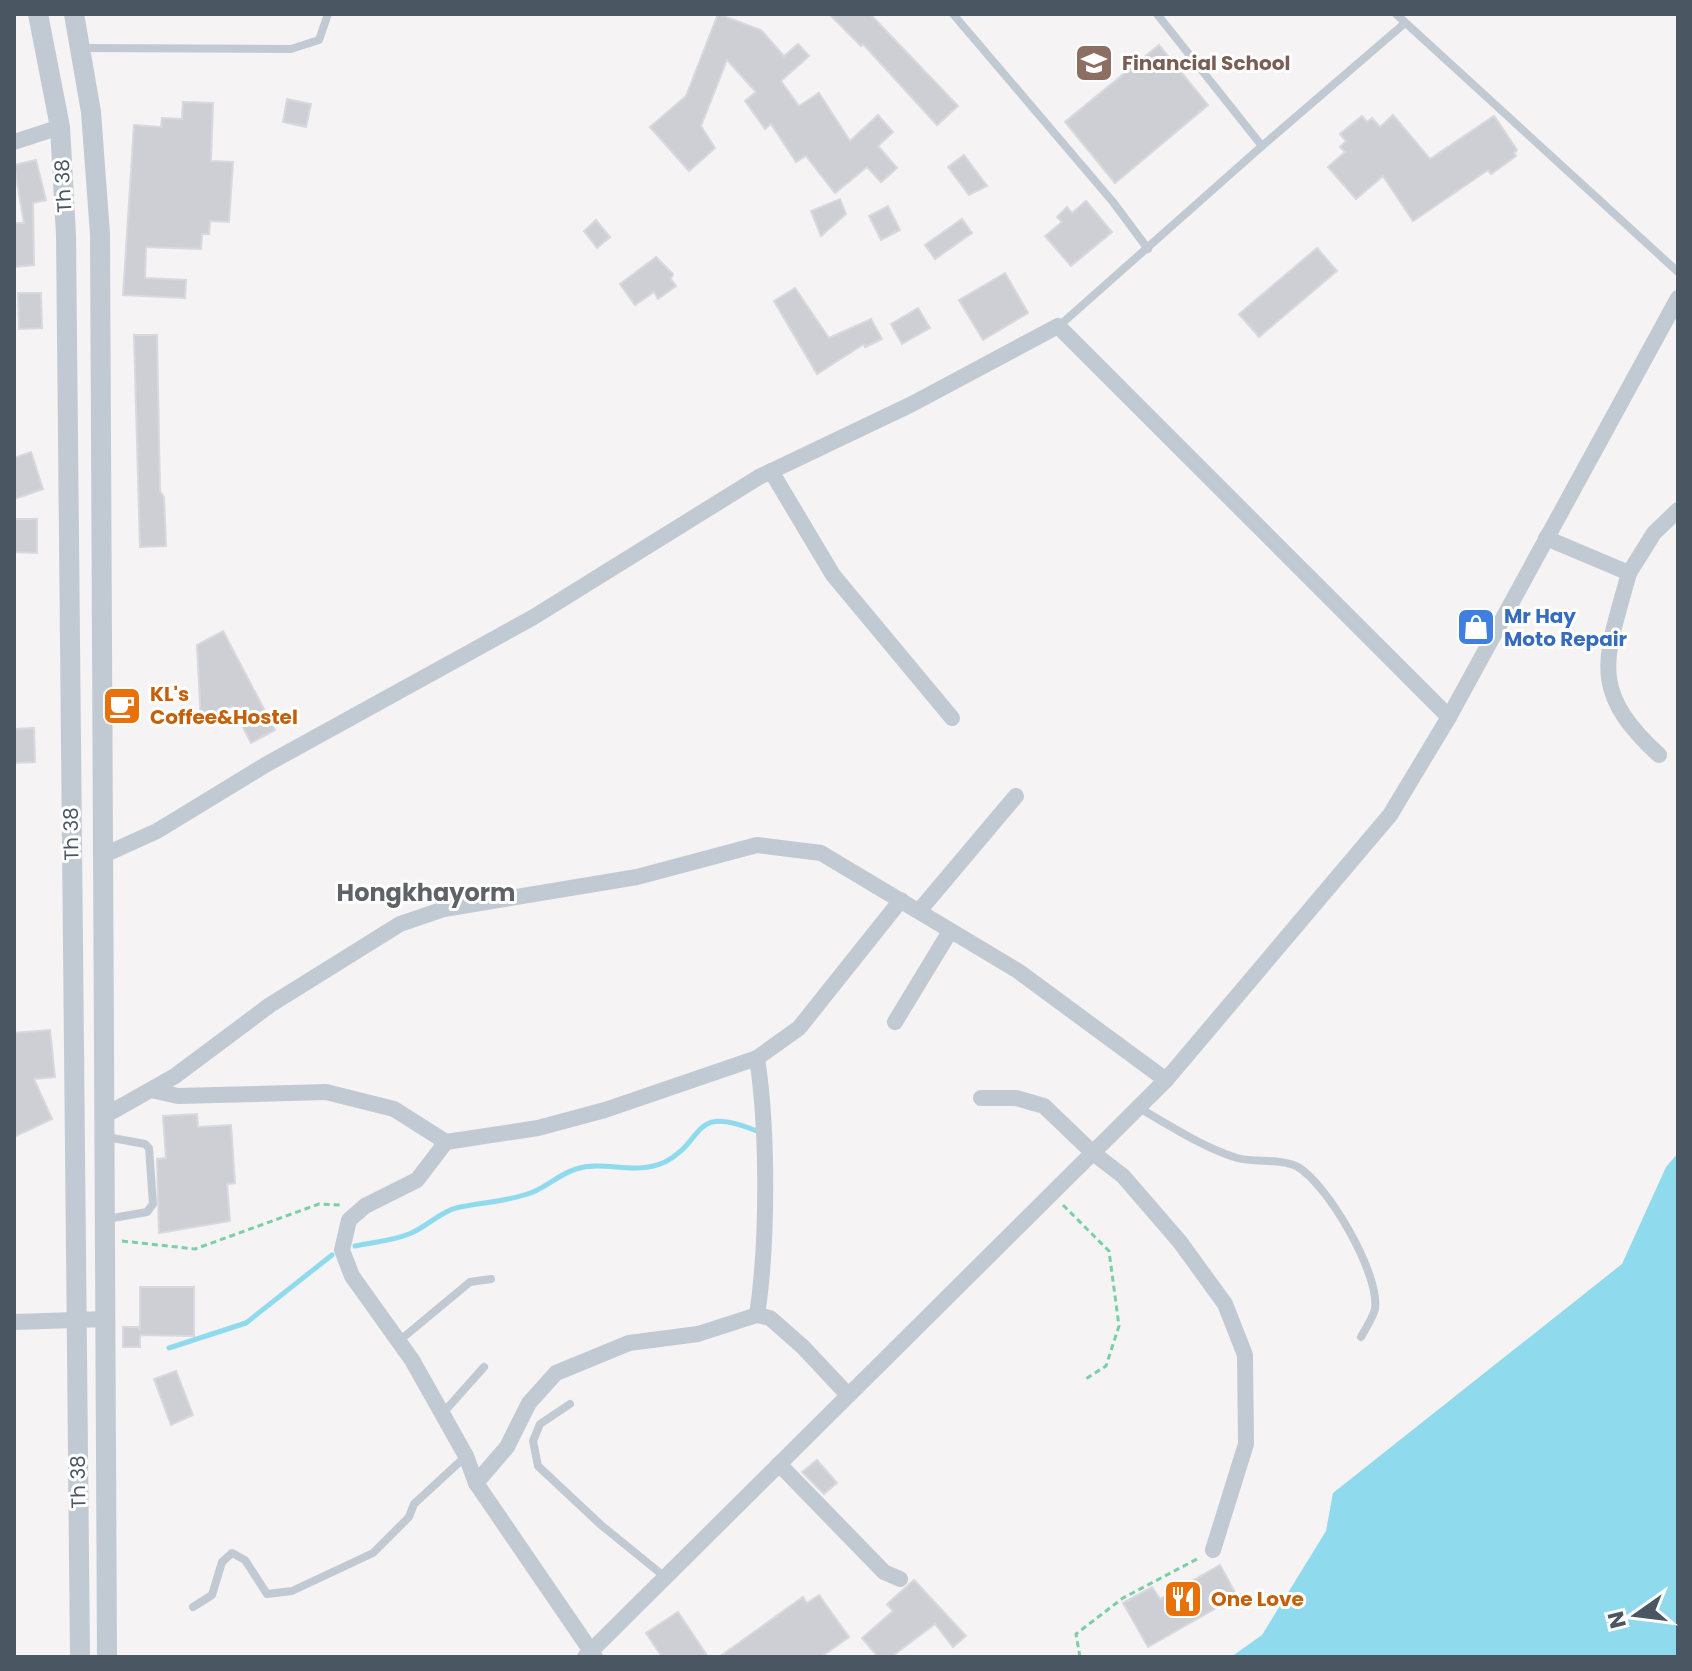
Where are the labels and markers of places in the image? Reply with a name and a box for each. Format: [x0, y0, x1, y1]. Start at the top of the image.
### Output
school or university icon: Financial School [1073, 42, 1115, 84]
place label: Financial School [1122, 49, 1290, 77]
place label: Mr Hay Moto Repair [1504, 602, 1628, 653]
shop icon: Mr Hay Moto Repair [1455, 606, 1497, 648]
place label: KL's Coffee&Hostel [150, 680, 298, 731]
cafe icon: KL's Coffee&Hostel [101, 685, 143, 727]
restaurant icon: One Love [1162, 1578, 1204, 1620]
place label: One Love [1211, 1585, 1304, 1613]

